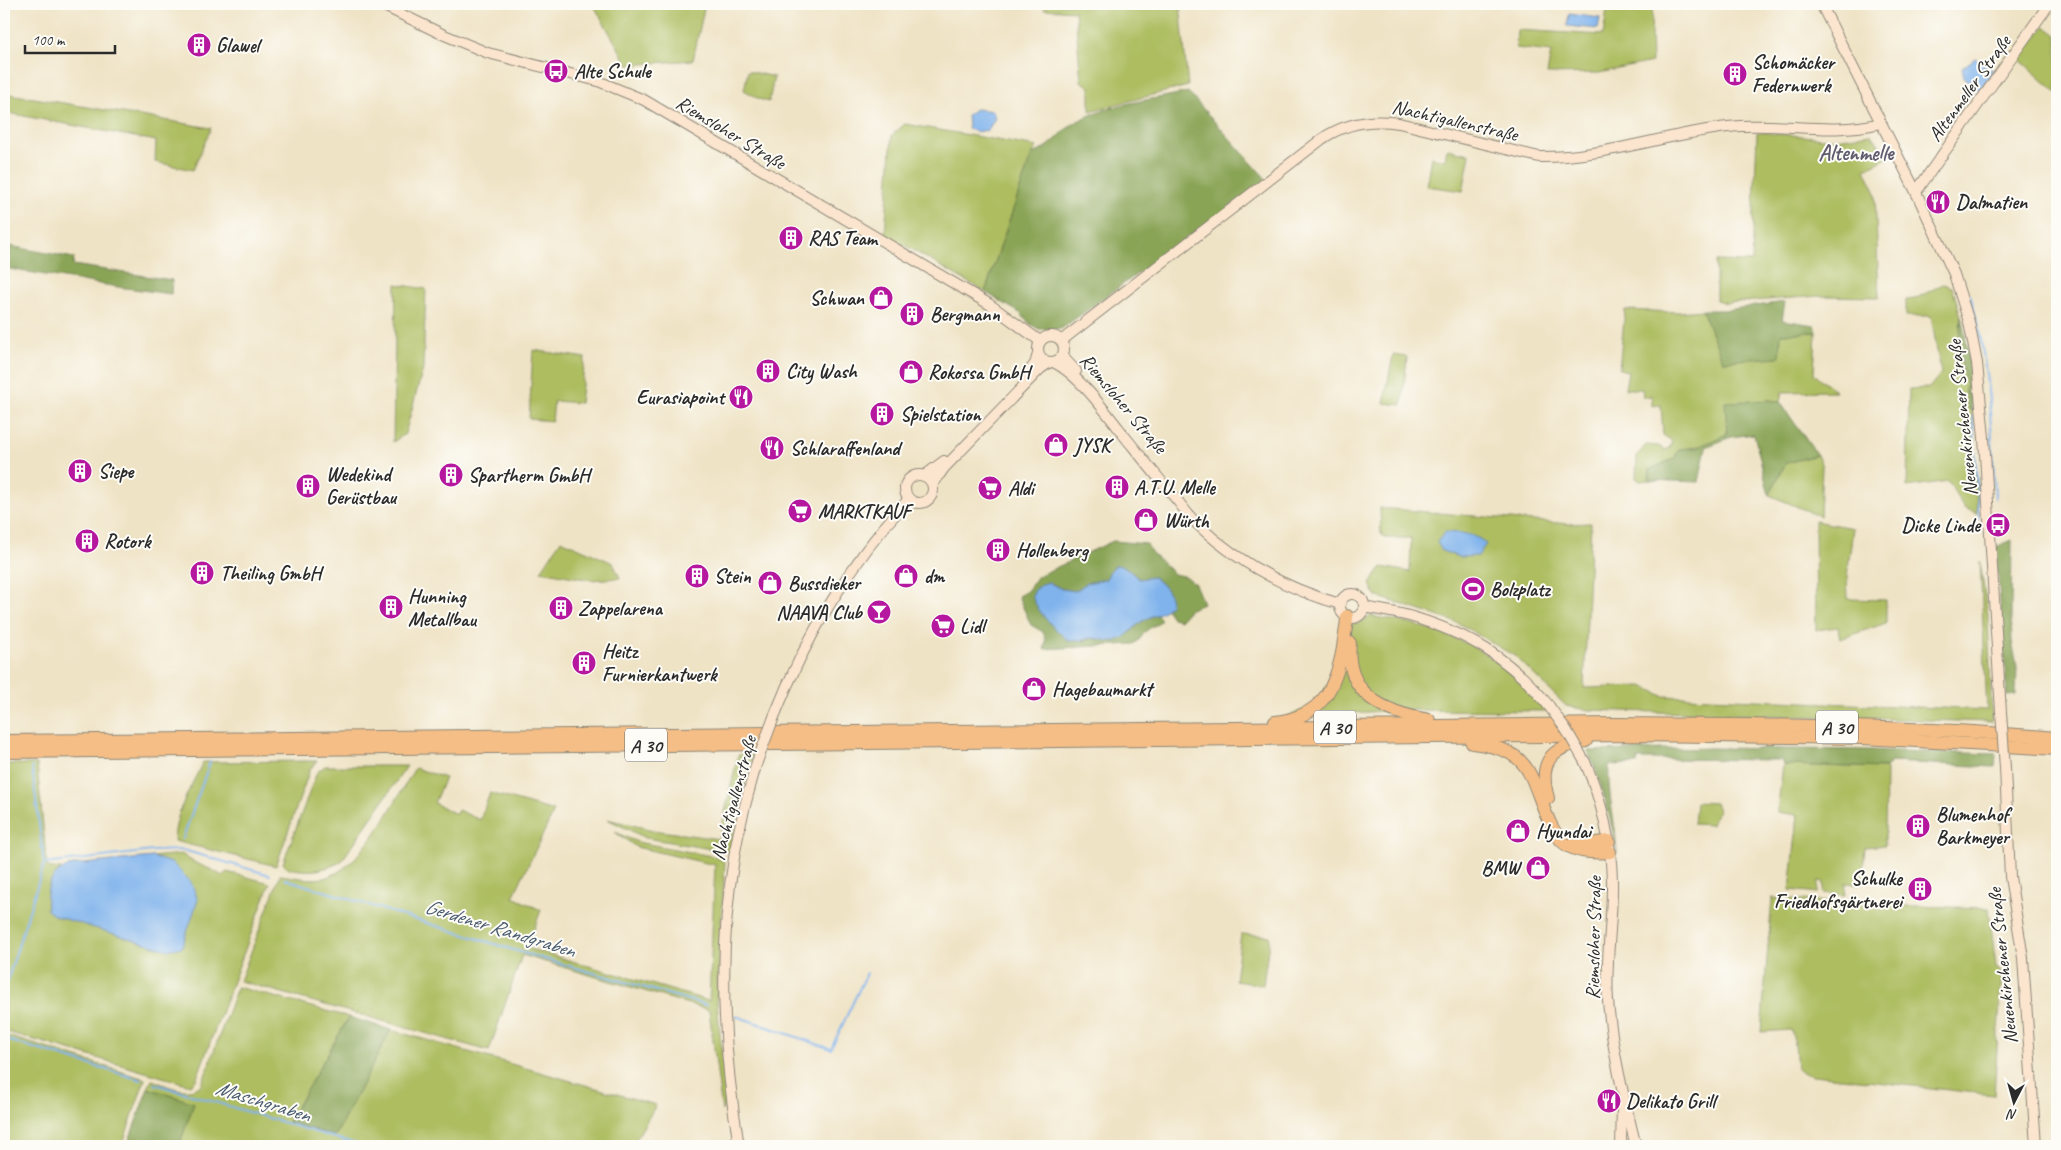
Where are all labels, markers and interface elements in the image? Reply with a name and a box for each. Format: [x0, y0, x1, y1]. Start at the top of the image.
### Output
scale bar [25, 22, 115, 54]
street label: Altenmeller Straße [1922, 29, 2017, 146]
text: 100 m [32, 31, 66, 50]
building icon: Glawel [186, 32, 212, 58]
place label: Glawel [216, 33, 263, 58]
place label: Schomäcker Federnwerk [1752, 50, 1837, 98]
bus stop icon: Alte Schule [543, 58, 569, 84]
place label: Alte Schule [574, 59, 652, 84]
building icon: Schomäcker Federnwerk [1722, 61, 1748, 87]
street label: Riemsloher Straße [671, 90, 791, 176]
street label: Nachtigallenstraße [1390, 94, 1521, 147]
district label: Altenmelle [1819, 139, 1895, 167]
restaurant icon: Dalmatien [1925, 189, 1951, 215]
place label: Dalmatien [1956, 190, 2028, 215]
building icon: RAS Team [778, 225, 804, 251]
place label: RAS Team [808, 226, 879, 251]
shop icon: Schwan [868, 285, 894, 311]
place label: Schwan [810, 286, 865, 311]
building icon: Bergmann [899, 301, 925, 327]
place label: Bergmann [930, 302, 1000, 327]
street label: Neuenkirchener Straße [1942, 337, 1983, 497]
street label: Riemsloher Straße [1074, 348, 1174, 460]
building icon: City Wash [755, 358, 781, 384]
place label: City Wash [786, 359, 858, 385]
shop icon: Rokossa GmbH [898, 359, 924, 385]
place label: Rokossa GmbH [928, 360, 1033, 385]
restaurant icon: Eurasiapoint [728, 384, 754, 410]
place label: Eurasiapoint [636, 385, 726, 410]
building icon: Spielstation [869, 401, 895, 427]
place label: Spielstation [900, 402, 982, 427]
shop icon: JYSK [1043, 432, 1069, 458]
place label: JYSK [1072, 433, 1114, 458]
restaurant icon: Schlaraffenland [759, 435, 785, 461]
place label: Schlaraffenland [790, 436, 903, 461]
building icon: Siepe [67, 458, 93, 484]
place label: Siepe [98, 459, 134, 484]
place label: Wedekind Gerüstbau [326, 462, 398, 510]
building icon: Spartherm GmbH [438, 462, 464, 488]
place label: Spartherm GmbH [468, 463, 593, 488]
building icon: Wedekind Gerüstbau [295, 473, 321, 499]
building icon: A.T.U. Melle [1104, 474, 1130, 500]
supermarket icon: Aldi [977, 475, 1003, 501]
place label: A.T.U. Melle [1134, 475, 1216, 500]
place label: Aldi [1008, 476, 1037, 501]
supermarket icon: MARKTKAUF [787, 498, 813, 524]
place label: MARKTKAUF [818, 499, 914, 524]
shop icon: Würth [1133, 507, 1159, 533]
place label: Würth [1164, 508, 1210, 533]
bus stop icon: Dicke Linde [1985, 512, 2011, 538]
place label: Dicke Linde [1901, 513, 1982, 538]
building icon: Rotork [74, 528, 100, 554]
place label: Rotork [104, 529, 152, 554]
building icon: Hollenberg [985, 537, 1011, 563]
place label: Hollenberg [1016, 538, 1089, 563]
building icon: Theiling GmbH [189, 560, 215, 586]
place label: Theiling GmbH [220, 561, 324, 586]
building icon: Stein [684, 563, 710, 589]
shop icon: dm [893, 563, 919, 589]
place label: Stein [714, 564, 752, 589]
place label: dm [924, 564, 946, 589]
shop icon: Bussdieker [757, 570, 783, 596]
place label: Bussdieker [788, 571, 863, 596]
sports icon: Bolzplatz [1460, 576, 1486, 602]
place label: Bolzplatz [1490, 577, 1552, 602]
place label: Hunning Metallbau [408, 584, 477, 632]
building icon: Hunning Metallbau [378, 594, 404, 620]
building icon: Zappelarena [548, 595, 574, 621]
place label: Zappelarena [578, 596, 664, 621]
bar icon: NAAVA Club [866, 599, 892, 625]
place label: NAAVA Club [776, 600, 863, 625]
supermarket icon: Lidl [930, 613, 956, 639]
place label: Lidl [960, 614, 988, 639]
place label: Heitz Furnierkantwerk [602, 639, 718, 687]
building icon: Heitz Furnierkantwerk [571, 650, 597, 676]
shop icon: Hagebaumarkt [1021, 676, 1047, 702]
place label: Hagebaumarkt [1052, 677, 1155, 702]
road number: A 30 [1314, 710, 1356, 744]
road number: A 30 [1816, 710, 1858, 744]
road number: A 30 [625, 728, 667, 762]
street label: Nachtigallenstraße [705, 732, 763, 863]
place label: Blumenhof Barkmeyer [1936, 802, 2013, 850]
building icon: Blumenhof Barkmeyer [1905, 813, 1931, 839]
shop icon: Hyundai [1505, 818, 1531, 844]
place label: Hyundai [1536, 819, 1594, 844]
shop icon: BMW [1525, 855, 1551, 881]
place label: BMW [1481, 856, 1523, 881]
place label: Schulke Friedhofsgärtnerei [1774, 866, 1905, 914]
street label: Riemsloher Straße [1580, 875, 1607, 1000]
building icon: Schulke Friedhofsgärtnerei [1907, 876, 1933, 902]
street label: Neuenkirchener Straße [1982, 885, 2023, 1045]
water label: Gerdener Randgraben [422, 893, 580, 964]
water label: Maschgraben [213, 1074, 315, 1128]
north arrow [1988, 1078, 2038, 1128]
restaurant icon: Delikato Grill [1596, 1088, 1622, 1114]
place label: Delikato Grill [1626, 1089, 1718, 1114]
text: N [2005, 1105, 2018, 1123]

